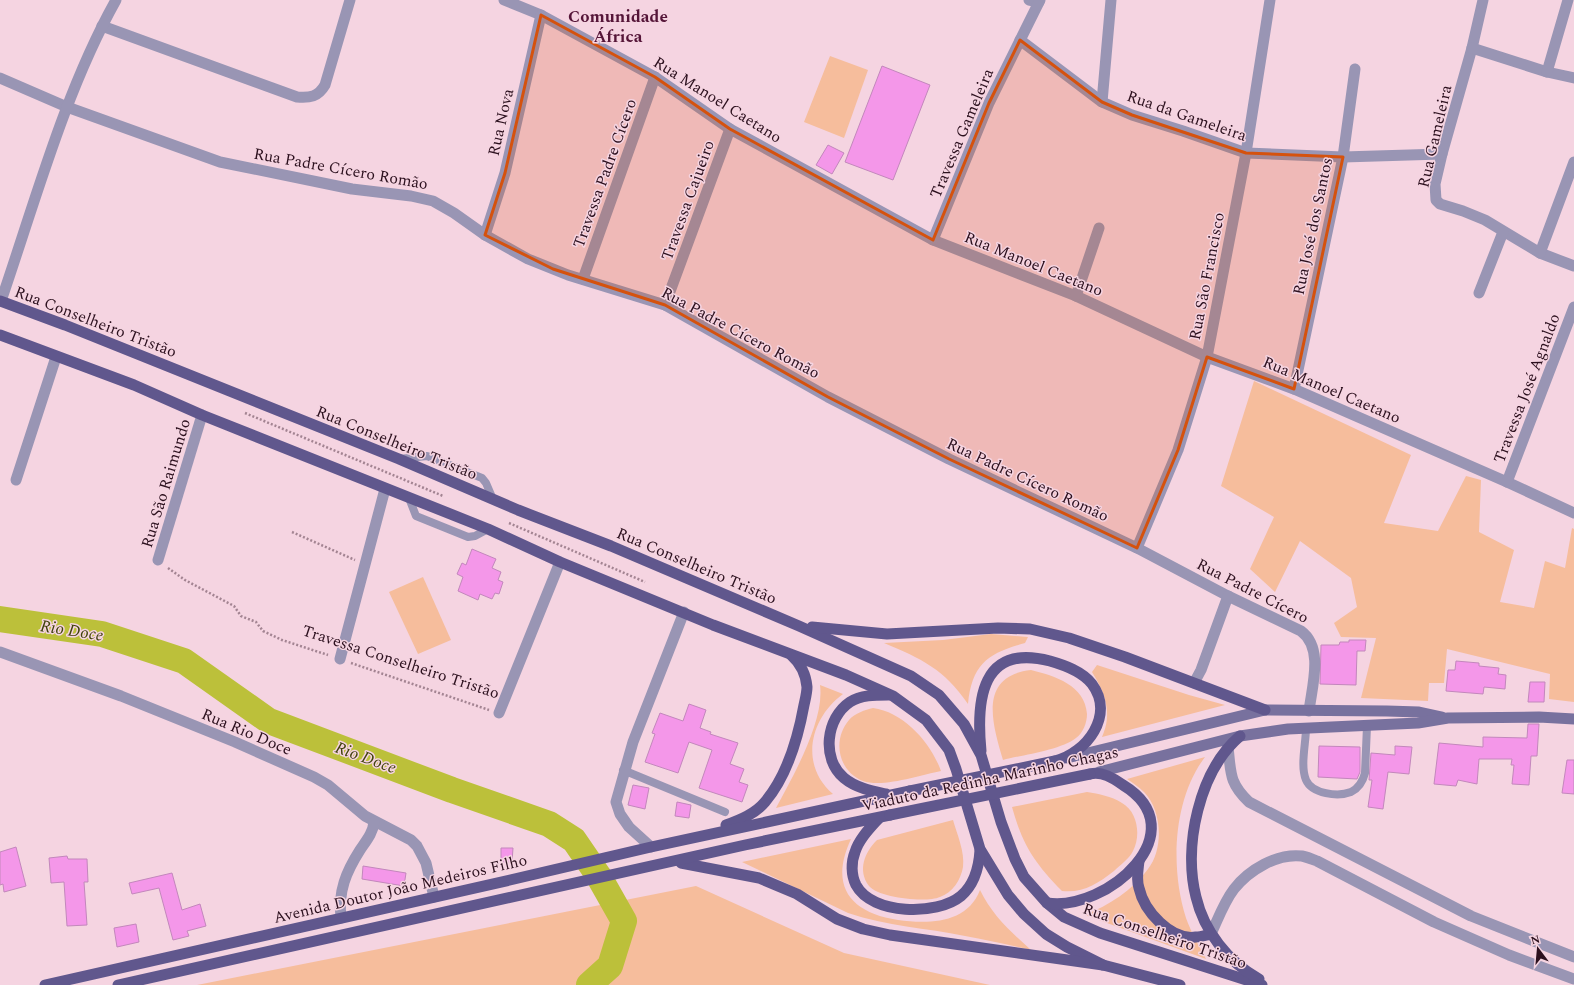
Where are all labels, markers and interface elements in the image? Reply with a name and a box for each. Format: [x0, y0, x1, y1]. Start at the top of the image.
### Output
district label: Comunidade África [568, 4, 668, 50]
street label: Rua Manoel Caetano [649, 51, 786, 149]
street label: Travessa Gameleira [924, 65, 1000, 202]
street label: Rua Gameleira [1411, 82, 1458, 190]
street label: Rua da Gameleira [1123, 84, 1250, 148]
street label: Rua Nova [482, 86, 520, 158]
street label: Travessa Padre Cícero [567, 95, 643, 251]
street label: Travessa Cajueiro [655, 137, 721, 264]
street label: Rua Padre Cícero Romão [252, 142, 430, 196]
street label: Rua José dos Santos [1287, 155, 1339, 297]
street label: Rua São Francisco [1183, 210, 1231, 342]
street label: Rua Manoel Caetano [961, 225, 1107, 303]
street label: Rua Conselheiro Tristão [11, 280, 180, 364]
street label: Rua Padre Cícero Romão [657, 281, 824, 385]
street label: Travessa José Agnaldo [1487, 310, 1567, 467]
street label: Rua Manoel Caetano [1259, 350, 1404, 430]
street label: Rua Conselheiro Tristão [312, 400, 481, 486]
street label: Rua São Raimundo [135, 416, 197, 551]
street label: Rua Padre Cícero Romão [943, 432, 1113, 528]
street label: Rua Conselheiro Tristão [613, 521, 780, 611]
street label: Rua Padre Cícero [1192, 552, 1313, 630]
water label: Rio Doce [38, 613, 105, 649]
street label: Travessa Conselheiro Tristão [299, 619, 502, 705]
street label: Rua Rio Doce [198, 702, 296, 762]
water label: Rio Doce [331, 735, 400, 781]
street label: Viaduto da Redinha Marinho Chagas [860, 740, 1121, 818]
street label: Avenida Doutor João Medeiros Filho [271, 848, 529, 930]
street label: Rua Conselheiro Tristão [1079, 897, 1250, 975]
north arrow [1518, 929, 1558, 969]
text: N [1529, 930, 1542, 949]

